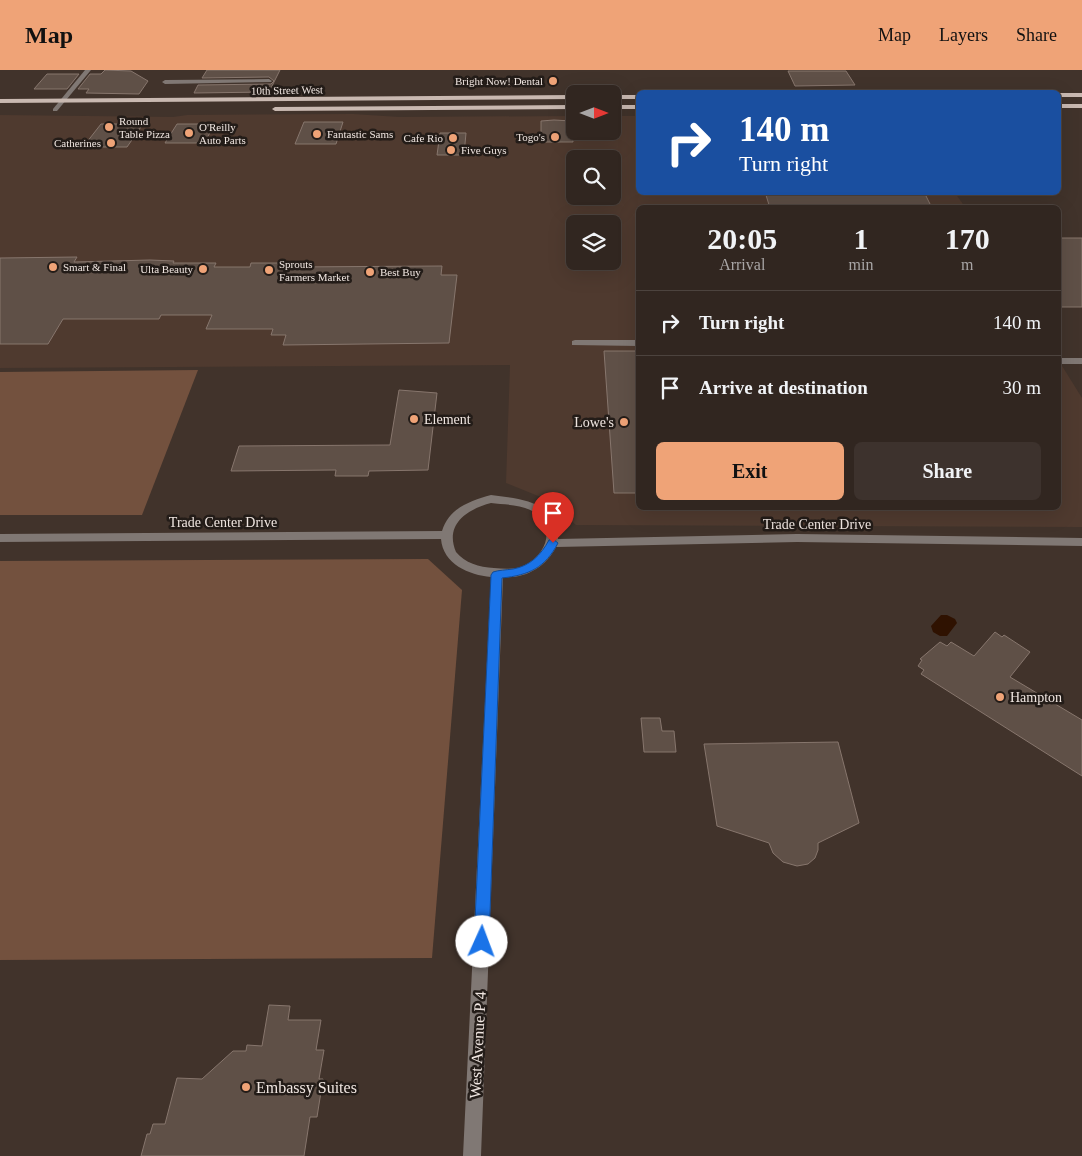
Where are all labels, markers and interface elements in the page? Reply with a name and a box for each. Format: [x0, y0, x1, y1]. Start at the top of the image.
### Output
text: Map [25, 22, 73, 48]
text: Map [878, 25, 911, 45]
text: Layers [939, 25, 988, 45]
text: Share [1016, 25, 1057, 45]
place label: Bright Now! Dental [455, 75, 543, 87]
marker: Bright Now! Dental [547, 75, 559, 87]
street label: 10th Street West [251, 83, 323, 97]
north arrow [566, 85, 621, 140]
map controls [566, 85, 621, 270]
icon: right [656, 110, 721, 175]
text: 140 m [739, 110, 829, 149]
place label: Round Table Pizza [119, 115, 170, 140]
marker: Round Table Pizza [103, 121, 115, 133]
place label: O'Reilly Auto Parts [199, 121, 246, 146]
marker: O'Reilly Auto Parts [183, 127, 195, 139]
marker: Fantastic Sams [311, 128, 323, 140]
place label: Fantastic Sams [327, 128, 393, 140]
place label: Togo's [516, 131, 545, 143]
marker: Togo's [549, 131, 561, 143]
place label: Cafe Rio [404, 132, 443, 144]
marker: Cafe Rio [447, 132, 459, 144]
place label: Catherines [54, 137, 101, 149]
marker: Catherines [105, 137, 117, 149]
marker: Five Guys [445, 144, 457, 156]
place label: Five Guys [461, 144, 507, 156]
button: search [566, 150, 621, 205]
text: Turn right [739, 151, 828, 176]
button: layers [566, 215, 621, 270]
text: 20:05 [707, 222, 777, 255]
text: 1 [853, 222, 868, 255]
text: 170 [945, 222, 990, 255]
text: Arrival [719, 256, 765, 273]
text: min [849, 256, 873, 273]
text: m [961, 256, 973, 273]
place label: Sprouts Farmers Market [279, 258, 350, 283]
marker: Smart & Final [47, 261, 59, 273]
place label: Smart & Final [63, 261, 126, 273]
place label: Ulta Beauty [140, 263, 193, 275]
marker: Ulta Beauty [197, 263, 209, 275]
marker: Sprouts Farmers Market [263, 264, 275, 276]
marker: Best Buy [364, 266, 376, 278]
place label: Best Buy [380, 266, 421, 278]
icon: right [656, 309, 684, 337]
text: Turn right [699, 312, 784, 333]
text: 140 m [993, 312, 1041, 333]
icon: arrive [656, 374, 684, 402]
text: Arrive at destination [699, 377, 868, 398]
text: 30 m [1002, 377, 1041, 398]
place label: Element [424, 412, 471, 427]
marker: Element [408, 413, 420, 425]
place label: Lowe's [574, 415, 614, 430]
marker: Lowe's [618, 416, 630, 428]
button: Exit [656, 442, 844, 500]
button: Share [854, 442, 1041, 500]
pin [532, 492, 574, 543]
icon: arrive [539, 499, 567, 527]
street label: Trade Center Drive [169, 515, 277, 530]
street label: Trade Center Drive [763, 517, 871, 532]
place label: Hampton [1010, 690, 1062, 705]
marker: Hampton [994, 691, 1006, 703]
position arrow [455, 915, 507, 967]
street label: West Avenue P 4 [466, 991, 489, 1099]
place label: Embassy Suites [256, 1079, 357, 1097]
marker: Embassy Suites [240, 1081, 252, 1093]

